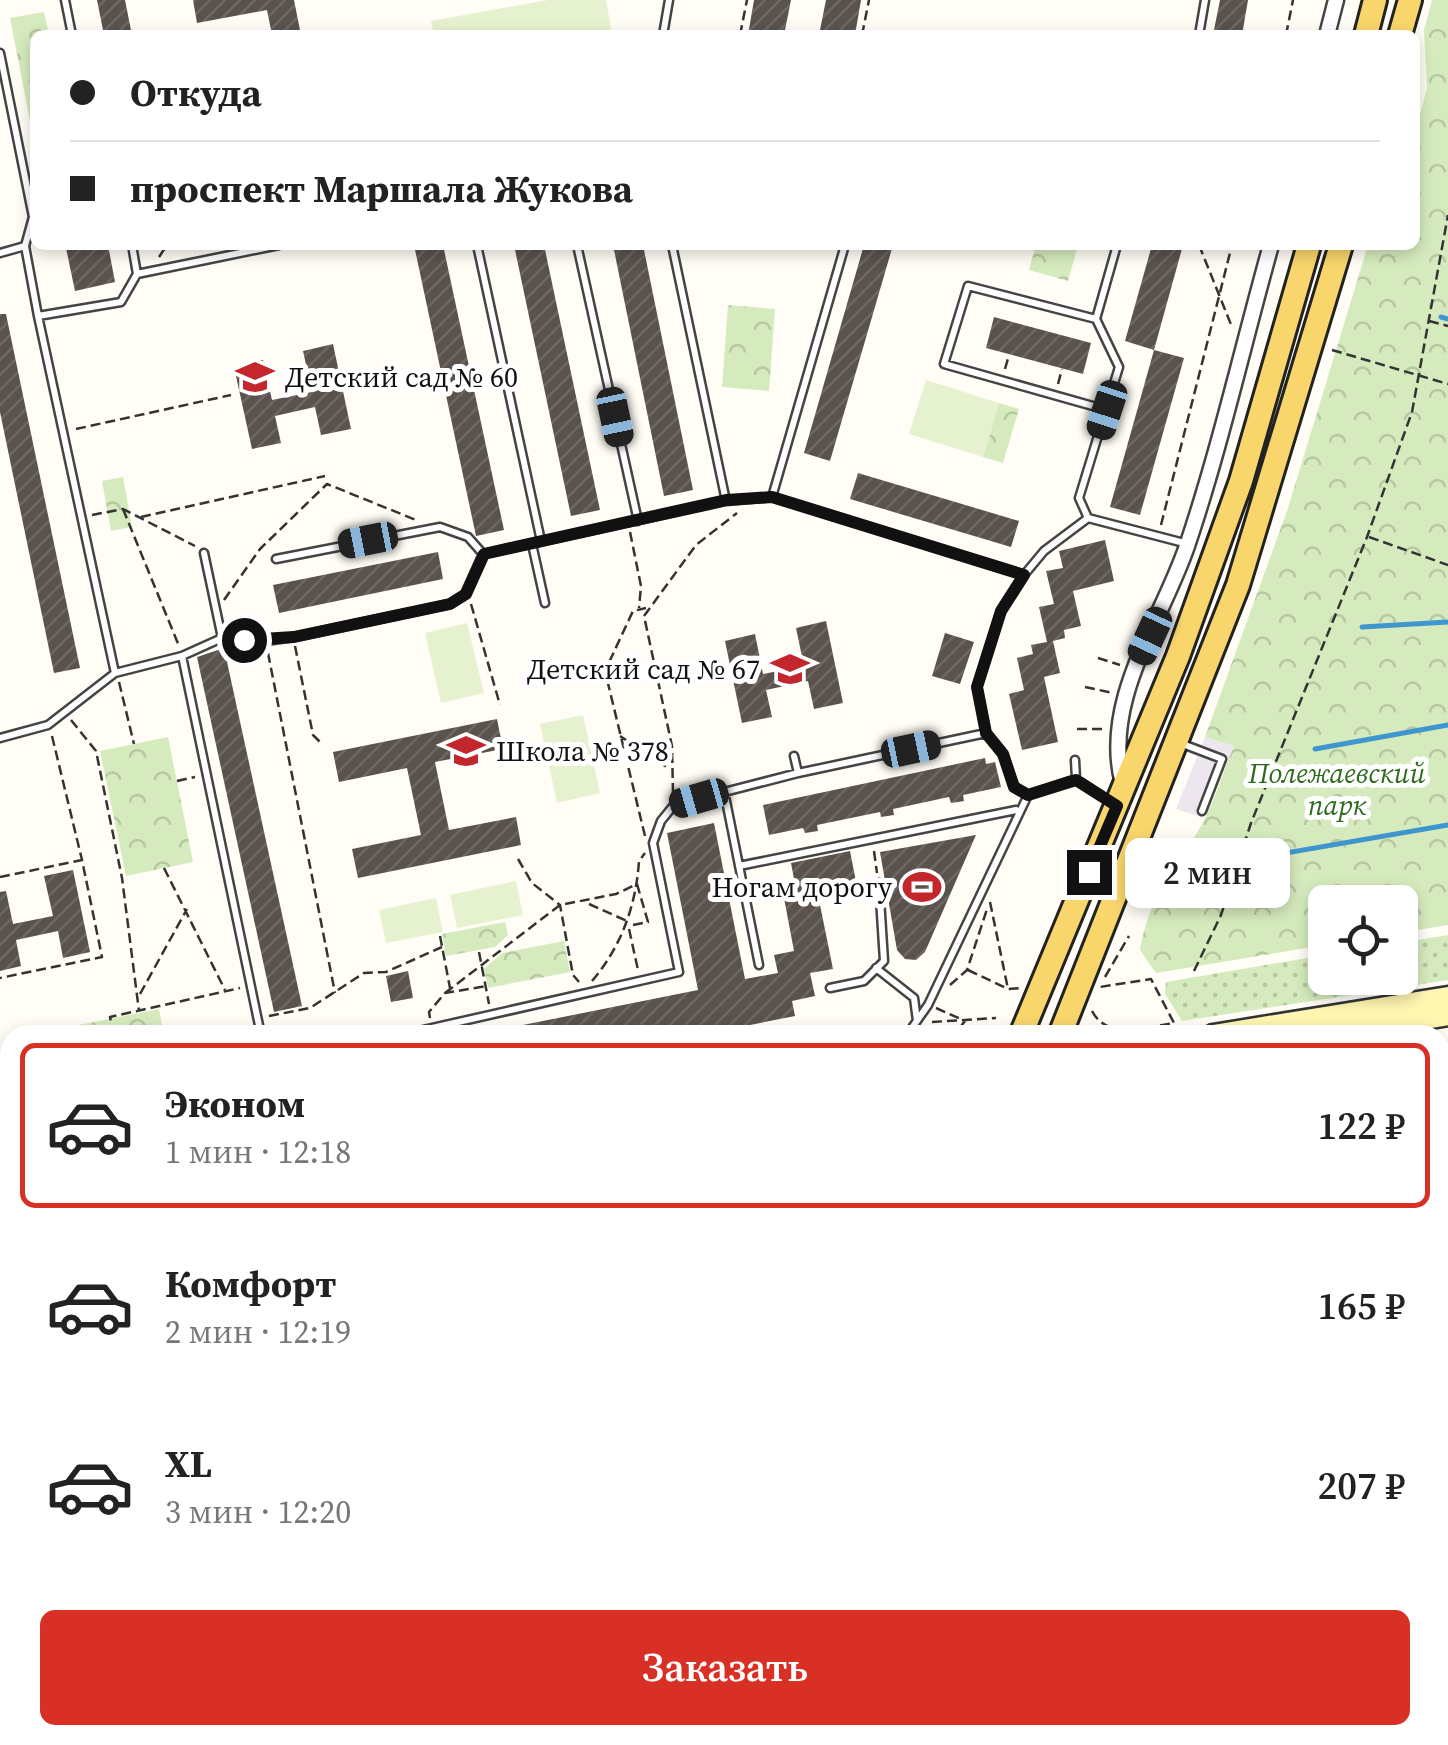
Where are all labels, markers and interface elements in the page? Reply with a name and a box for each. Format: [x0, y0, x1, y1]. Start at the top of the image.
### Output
text: Откуда [130, 67, 262, 119]
text: проспект Маршала Жукова [130, 163, 633, 215]
school or university icon: Детский сад № 60 [234, 356, 276, 398]
place label: Детский сад № 60 [285, 358, 518, 396]
car [1083, 377, 1131, 443]
car [594, 385, 636, 449]
car [336, 520, 400, 560]
car [1124, 602, 1176, 670]
route start [222, 618, 267, 663]
school or university icon: Детский сад № 67 [769, 648, 811, 690]
place label: Детский сад № 67 [527, 650, 760, 688]
car [879, 728, 943, 770]
school or university icon: Школа № 378 [445, 730, 487, 772]
place label: Школа № 378 [496, 732, 669, 770]
park label: Полежаевский парк [1247, 754, 1426, 824]
car [666, 775, 732, 821]
callout: 2 мин [1124, 837, 1289, 907]
route end [1067, 850, 1112, 895]
text: 2 мин [1163, 851, 1252, 895]
sports icon: Ногам дорогу [901, 866, 943, 908]
place label: Ногам дорогу [711, 868, 893, 906]
map controls [1308, 885, 1418, 995]
button: locate [1308, 885, 1418, 995]
text: Эконом [165, 1078, 305, 1130]
icon: car [45, 1081, 135, 1171]
text: 122 ₽ [1317, 1100, 1405, 1152]
text: 1 мин · 12:18 [165, 1130, 351, 1174]
text: Комфорт [165, 1258, 336, 1310]
icon: car [45, 1261, 135, 1351]
text: 165 ₽ [1317, 1280, 1405, 1332]
text: 2 мин · 12:19 [165, 1310, 351, 1354]
text: XL [165, 1438, 212, 1490]
icon: car [45, 1441, 135, 1531]
text: 207 ₽ [1317, 1460, 1405, 1512]
text: 3 мин · 12:20 [165, 1490, 351, 1534]
button: Заказать [40, 1610, 1410, 1725]

